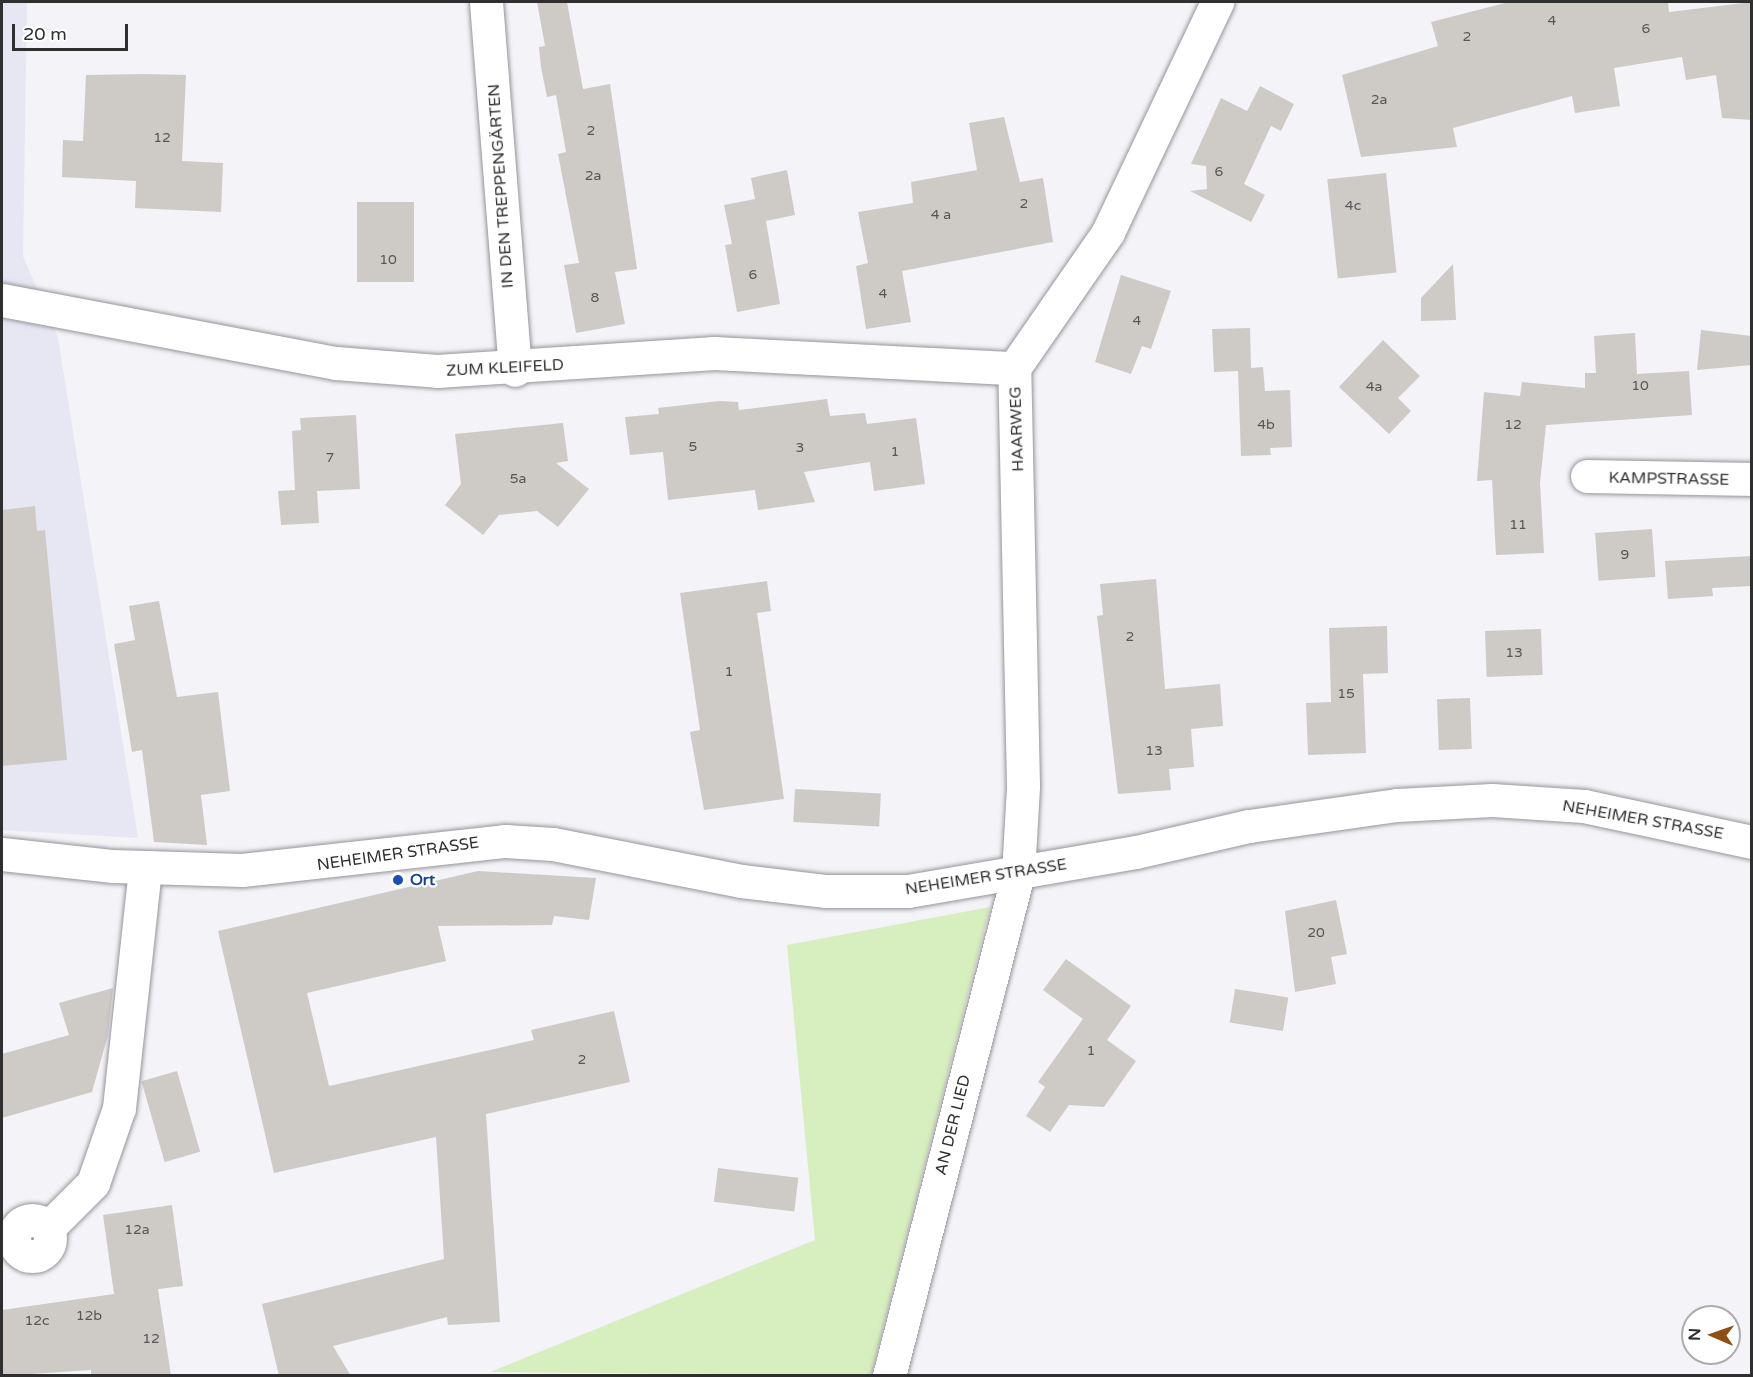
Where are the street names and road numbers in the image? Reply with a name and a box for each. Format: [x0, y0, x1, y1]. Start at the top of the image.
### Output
street label: IN DEN TREPPENGÄRTEN [484, 83, 518, 289]
street label: ZUM KLEIFELD [446, 355, 564, 381]
street label: HAARWEG [1006, 386, 1028, 472]
street label: KAMPSTRASSE [1608, 468, 1730, 490]
street label: NEHEIMER STRASSE [1561, 796, 1725, 844]
street label: NEHEIMER STRASSE [316, 833, 480, 875]
street label: NEHEIMER STRASSE [904, 855, 1068, 899]
street label: AN DER LIED [931, 1073, 975, 1177]

